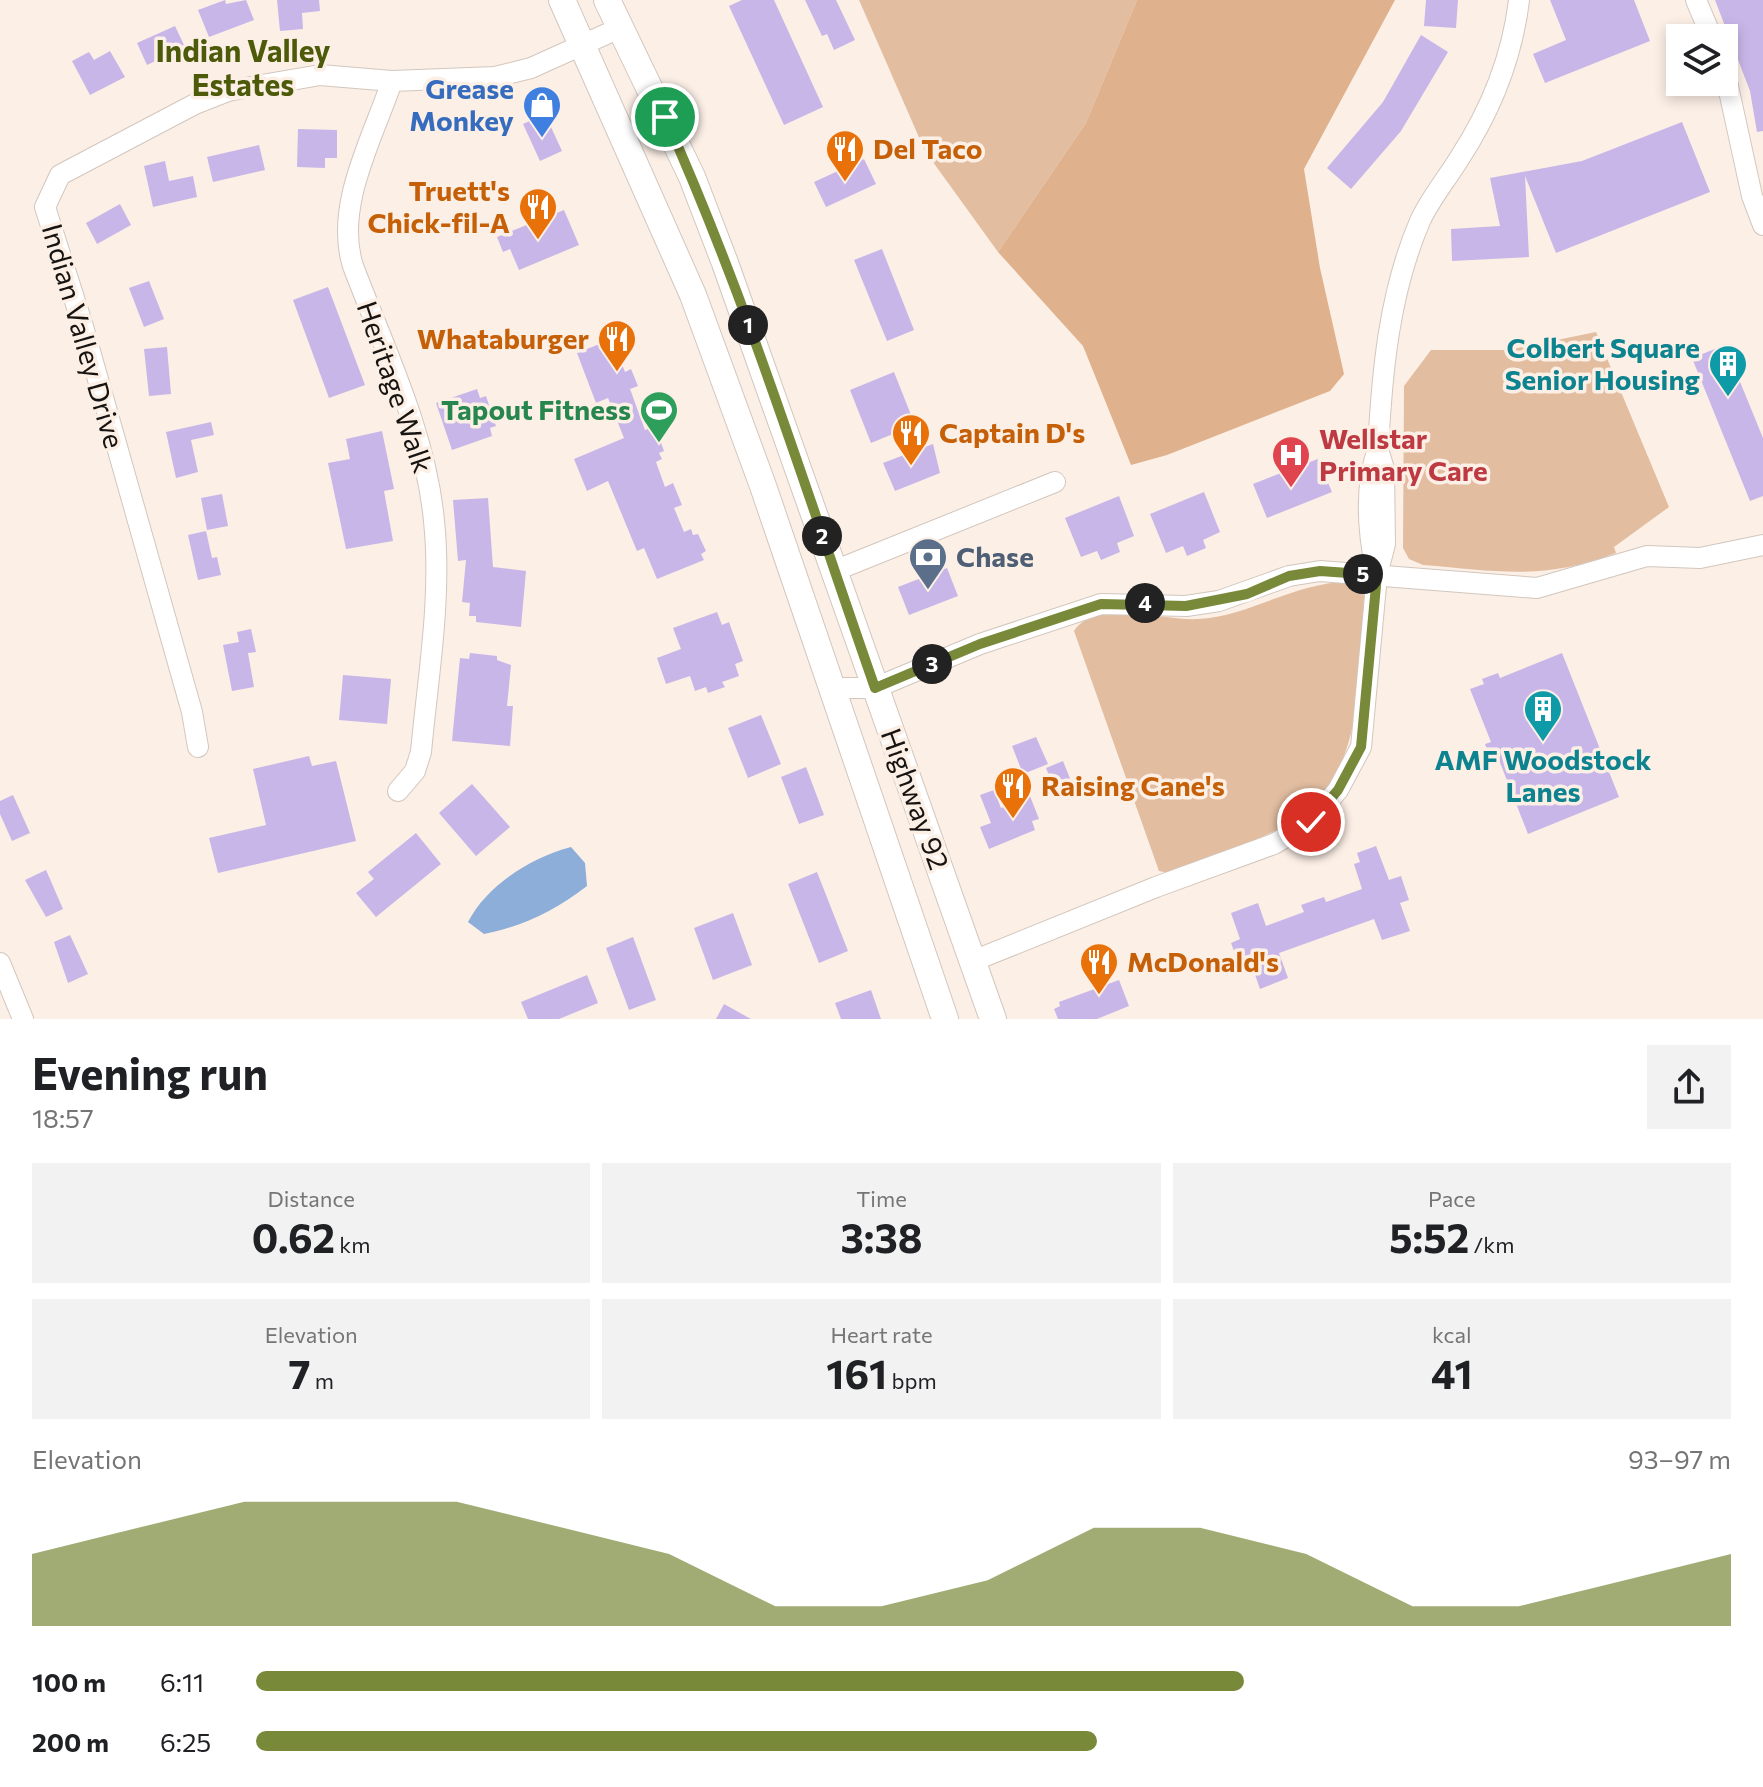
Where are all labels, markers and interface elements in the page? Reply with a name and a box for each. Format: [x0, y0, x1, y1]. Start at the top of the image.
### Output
map controls [1666, 24, 1738, 96]
button: layers [1666, 24, 1738, 96]
district label: Indian Valley Estates [155, 31, 331, 102]
place label: Grease Monkey [409, 71, 514, 137]
pin [631, 83, 699, 151]
shop icon: Grease Monkey [521, 84, 563, 139]
icon: arrive [643, 95, 687, 139]
restaurant icon: Del Taco [824, 128, 866, 183]
place label: Del Taco [873, 131, 982, 165]
place label: Truett's Chick-fil-A [367, 173, 510, 239]
restaurant icon: Truett's Chick-fil-A [517, 186, 559, 241]
street label: Indian Valley Drive [36, 220, 132, 452]
street label: Heritage Walk [351, 296, 441, 477]
pin: 1 [728, 305, 768, 345]
text: 1 [743, 311, 753, 338]
restaurant icon: Whataburger [596, 318, 638, 373]
place label: Whataburger [417, 321, 589, 355]
place label: Colbert Square Senior Housing [1505, 330, 1700, 396]
building icon: Colbert Square Senior Housing [1707, 343, 1749, 398]
sports icon: Tapout Fitness [638, 389, 680, 444]
place label: Tapout Fitness [441, 392, 631, 426]
restaurant icon: Captain D's [890, 412, 932, 467]
place label: Captain D's [939, 415, 1085, 449]
place label: Wellstar Primary Care [1319, 421, 1488, 487]
hospital icon: Wellstar Primary Care [1270, 434, 1312, 489]
pin: 2 [802, 516, 842, 556]
text: 2 [816, 522, 828, 549]
bank icon: Chase [907, 536, 949, 591]
place label: Chase [956, 539, 1034, 573]
pin: 5 [1343, 554, 1383, 594]
text: 5 [1357, 560, 1369, 587]
pin: 4 [1125, 583, 1165, 623]
text: 4 [1138, 589, 1152, 616]
pin: 3 [912, 644, 952, 684]
text: 3 [926, 650, 938, 677]
building icon: AMF Woodstock Lanes [1522, 688, 1564, 743]
street label: Highway 92 [875, 723, 957, 874]
place label: AMF Woodstock Lanes [1435, 742, 1651, 808]
restaurant icon: Raising Cane's [992, 765, 1034, 820]
place label: Raising Cane's [1041, 768, 1225, 802]
pin [1277, 788, 1345, 856]
icon: check [1289, 800, 1333, 844]
restaurant icon: McDonald's [1078, 941, 1120, 996]
place label: McDonald's [1127, 944, 1279, 978]
text: Evening run [32, 1045, 268, 1099]
button: share [1647, 1045, 1731, 1129]
text: 18:57 [32, 1102, 94, 1133]
text: Distance [267, 1185, 355, 1212]
text: Time [856, 1185, 907, 1212]
text: Pace [1428, 1185, 1476, 1212]
text: 0.62 [252, 1212, 335, 1261]
text: 3:38 [841, 1212, 922, 1261]
text: 5:52 [1389, 1212, 1469, 1261]
text: km [335, 1231, 370, 1258]
text: /km [1469, 1231, 1514, 1258]
text: Elevation [265, 1321, 358, 1348]
text: Heart rate [830, 1321, 933, 1348]
text: kcal [1432, 1321, 1472, 1348]
text: 7 [288, 1348, 310, 1397]
text: 161 [826, 1348, 887, 1397]
text: 41 [1431, 1348, 1473, 1397]
text: m [310, 1367, 334, 1394]
text: bpm [887, 1367, 937, 1394]
text: Elevation [32, 1443, 142, 1474]
text: 93–97 m [1628, 1443, 1731, 1474]
text: 100 m [32, 1666, 106, 1697]
text: 6:11 [160, 1666, 204, 1697]
text: 200 m [32, 1726, 109, 1757]
text: 6:25 [160, 1726, 211, 1757]

